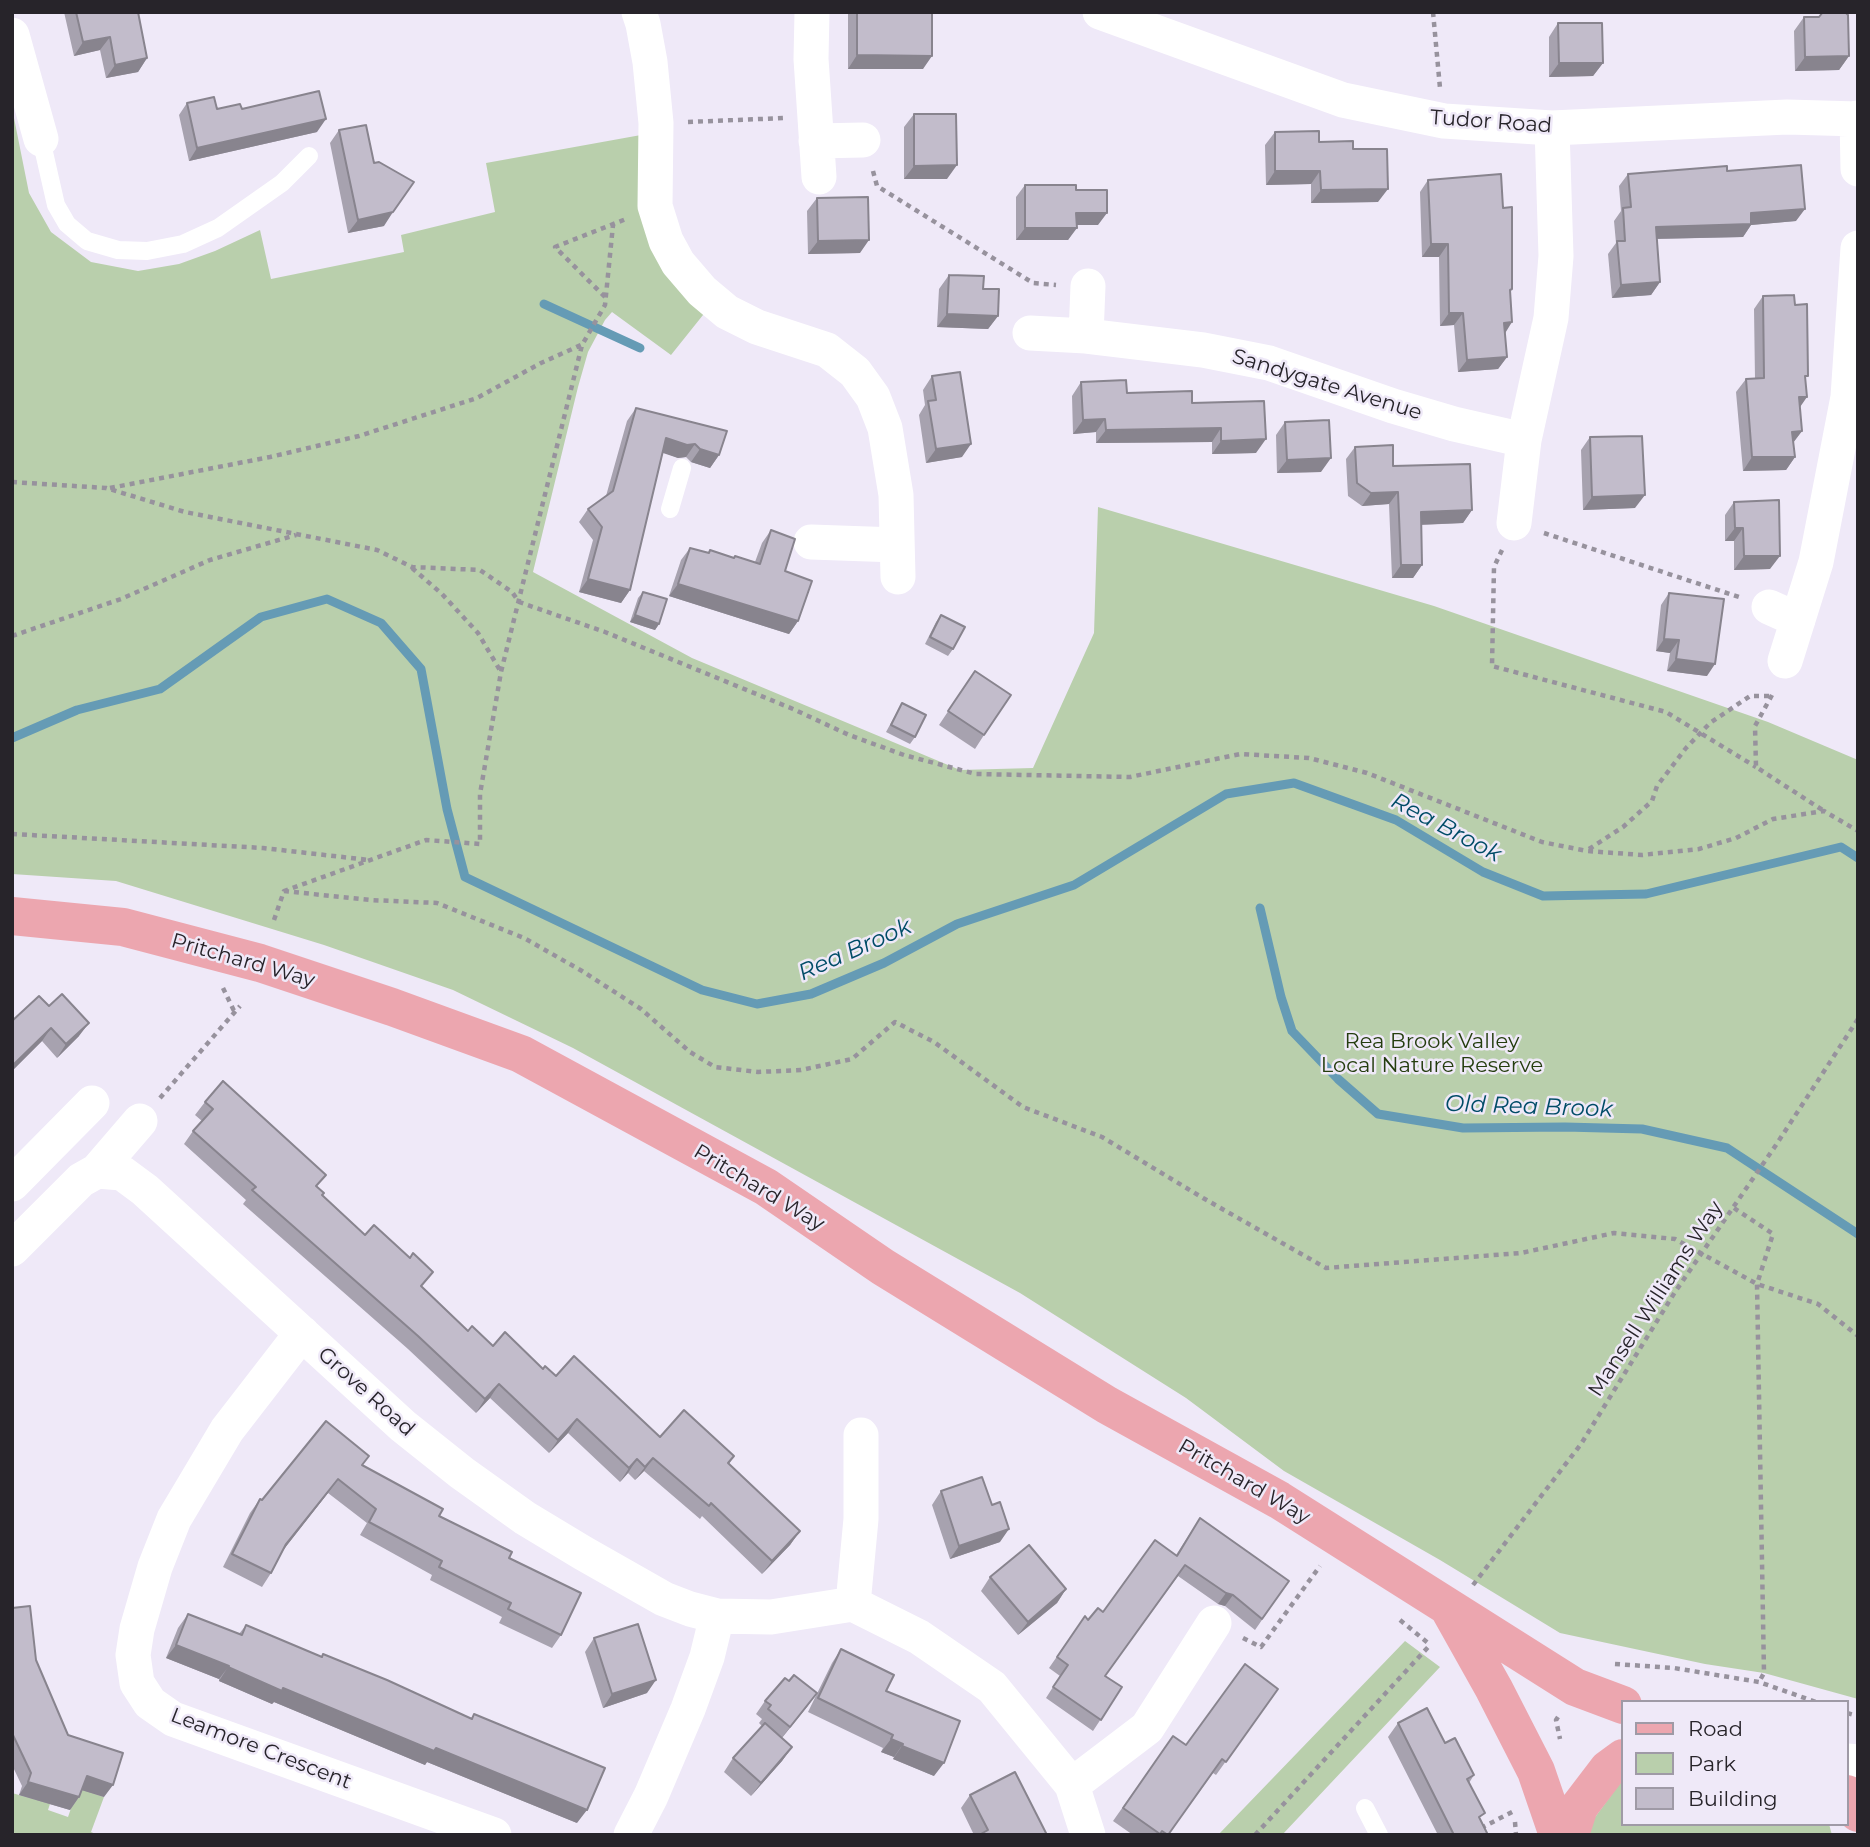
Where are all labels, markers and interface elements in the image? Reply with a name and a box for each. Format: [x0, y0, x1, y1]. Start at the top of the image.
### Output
street label: Tudor Road [1429, 105, 1553, 139]
street label: Sandygate Avenue [1229, 344, 1425, 426]
water label: Rea Brook [1386, 787, 1506, 869]
water label: Rea Brook [794, 913, 916, 987]
street label: Pritchard Way [168, 928, 318, 994]
park label: Rea Brook Valley Local Nature Reserve [1321, 1029, 1543, 1079]
water label: Old Rea Brook [1445, 1090, 1613, 1124]
street label: Pritchard Way [689, 1139, 829, 1237]
street label: Mansell Williams Way [1583, 1197, 1729, 1401]
street label: Grove Road [312, 1342, 420, 1442]
street label: Pritchard Way [1174, 1434, 1314, 1530]
legend [1622, 1700, 1849, 1826]
street label: Leamore Crescent [167, 1703, 355, 1795]
text: Road [1688, 1716, 1743, 1741]
text: Park [1688, 1751, 1736, 1776]
text: Building [1688, 1786, 1778, 1811]

